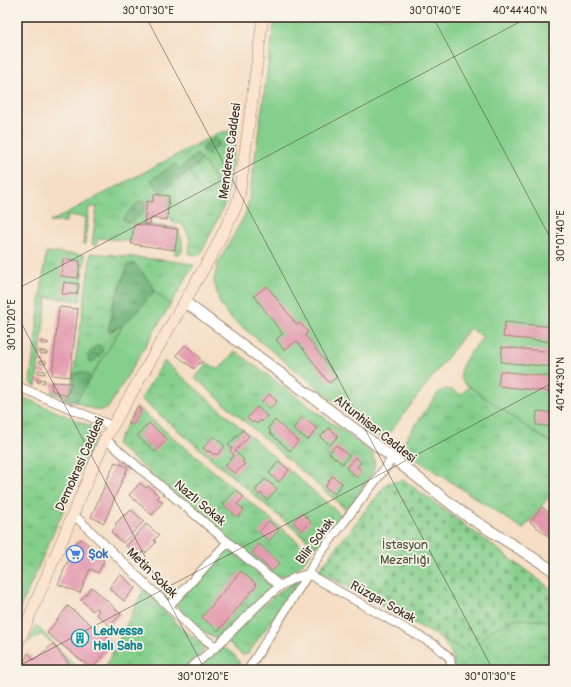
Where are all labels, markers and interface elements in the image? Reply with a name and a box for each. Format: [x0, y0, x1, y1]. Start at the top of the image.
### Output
text: 30°01'30"E [122, 5, 174, 17]
text: 30°01'40"E [409, 5, 461, 17]
text: 40°44'40"N [493, 5, 547, 17]
street label: Menderes Caddesi [215, 102, 245, 200]
text: 30°01'40"E [555, 210, 567, 262]
text: 30°01'20"E [6, 299, 18, 351]
text: 40°44'30"N [555, 357, 567, 411]
street label: Altunhisar Caddesi [331, 392, 419, 466]
street label: Demokrasi Caddesi [52, 414, 108, 514]
street label: Nazlı Sokak [171, 477, 230, 530]
street label: Bilir Sokak [292, 514, 338, 567]
park label: İstasyon Mezarlığı [380, 537, 430, 568]
supermarket icon: Şok [65, 544, 85, 564]
street label: Metin Sokak [123, 545, 181, 602]
place label: Şok [88, 546, 109, 562]
street label: Rüzgar Sokak [347, 577, 419, 627]
place label: Ledvessa Halı Saha [93, 623, 143, 654]
building icon: Ledvessa Halı Saha [70, 628, 90, 648]
text: 30°01'20"E [177, 671, 229, 683]
text: 30°01'30"E [464, 671, 516, 683]

